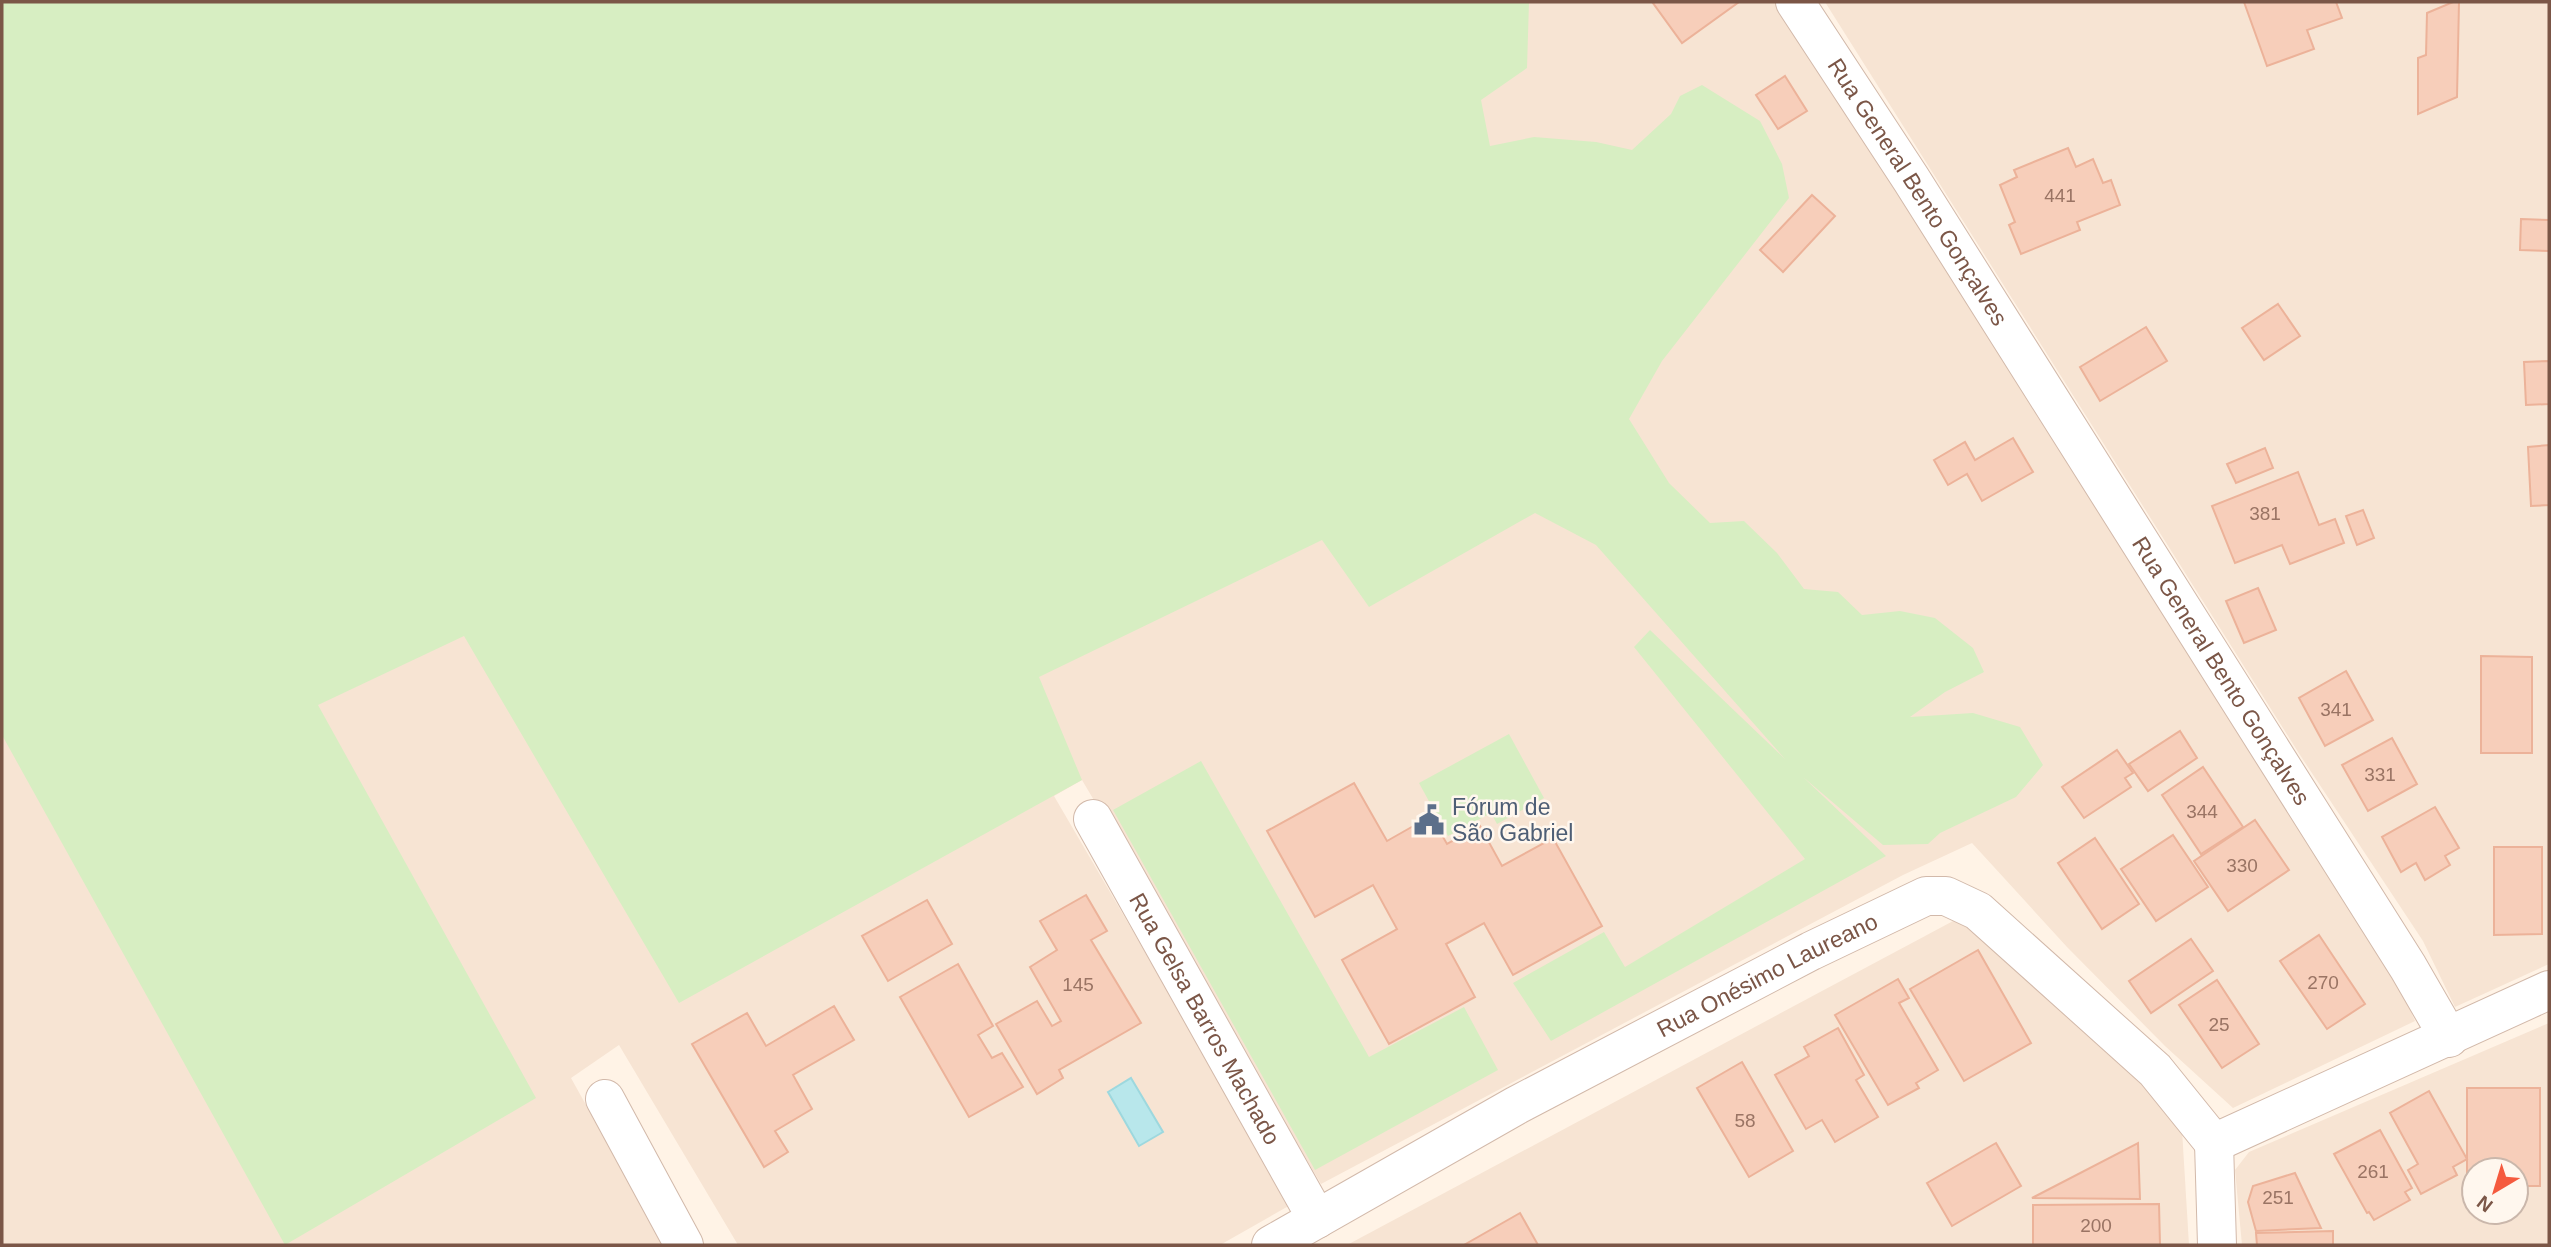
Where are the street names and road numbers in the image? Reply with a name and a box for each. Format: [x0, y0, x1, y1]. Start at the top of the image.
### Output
street label: Rua General Bento Gonçalves [1822, 53, 2013, 330]
street label: Rua General Bento Gonçalves [2127, 532, 2315, 810]
street label: Rua Gelsa Barros Machado [1124, 889, 1286, 1149]
street label: Rua Onésimo Laureano [1653, 908, 1882, 1042]

